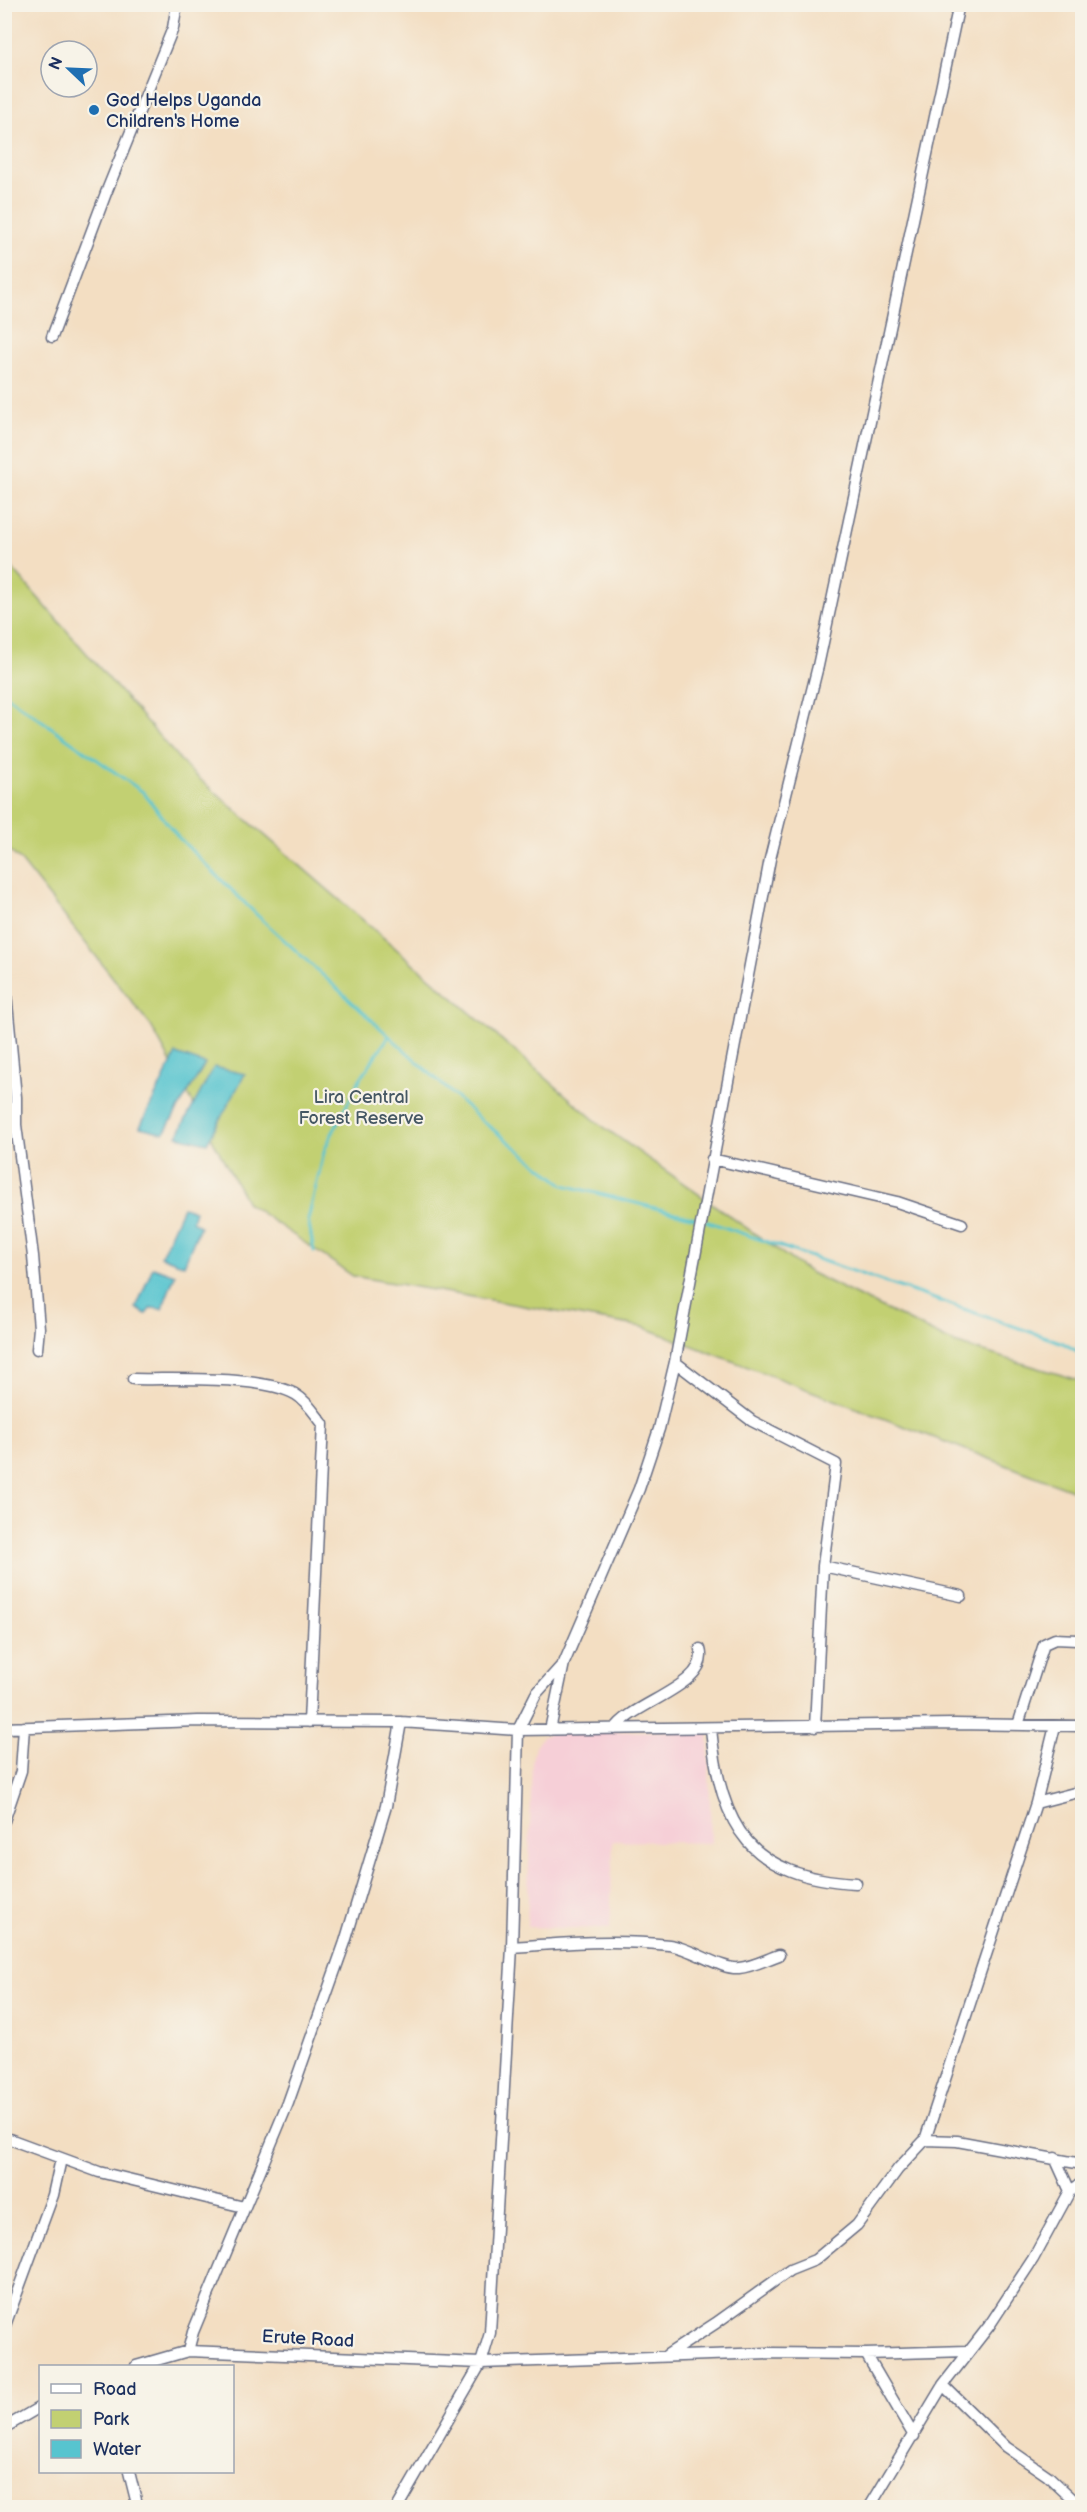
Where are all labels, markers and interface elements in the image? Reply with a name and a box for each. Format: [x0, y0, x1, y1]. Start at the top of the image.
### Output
north arrow [39, 39, 99, 99]
text: N [45, 54, 68, 73]
place label: God Helps Uganda Children's Home [106, 90, 261, 132]
marker: God Helps Uganda Children's Home [87, 103, 101, 117]
park label: Lira Central Forest Reserve [298, 1087, 424, 1129]
street label: Erute Road [261, 2326, 355, 2352]
legend [39, 2365, 234, 2473]
text: Road [93, 2379, 137, 2400]
text: Park [93, 2409, 129, 2430]
text: Water [93, 2439, 141, 2460]

